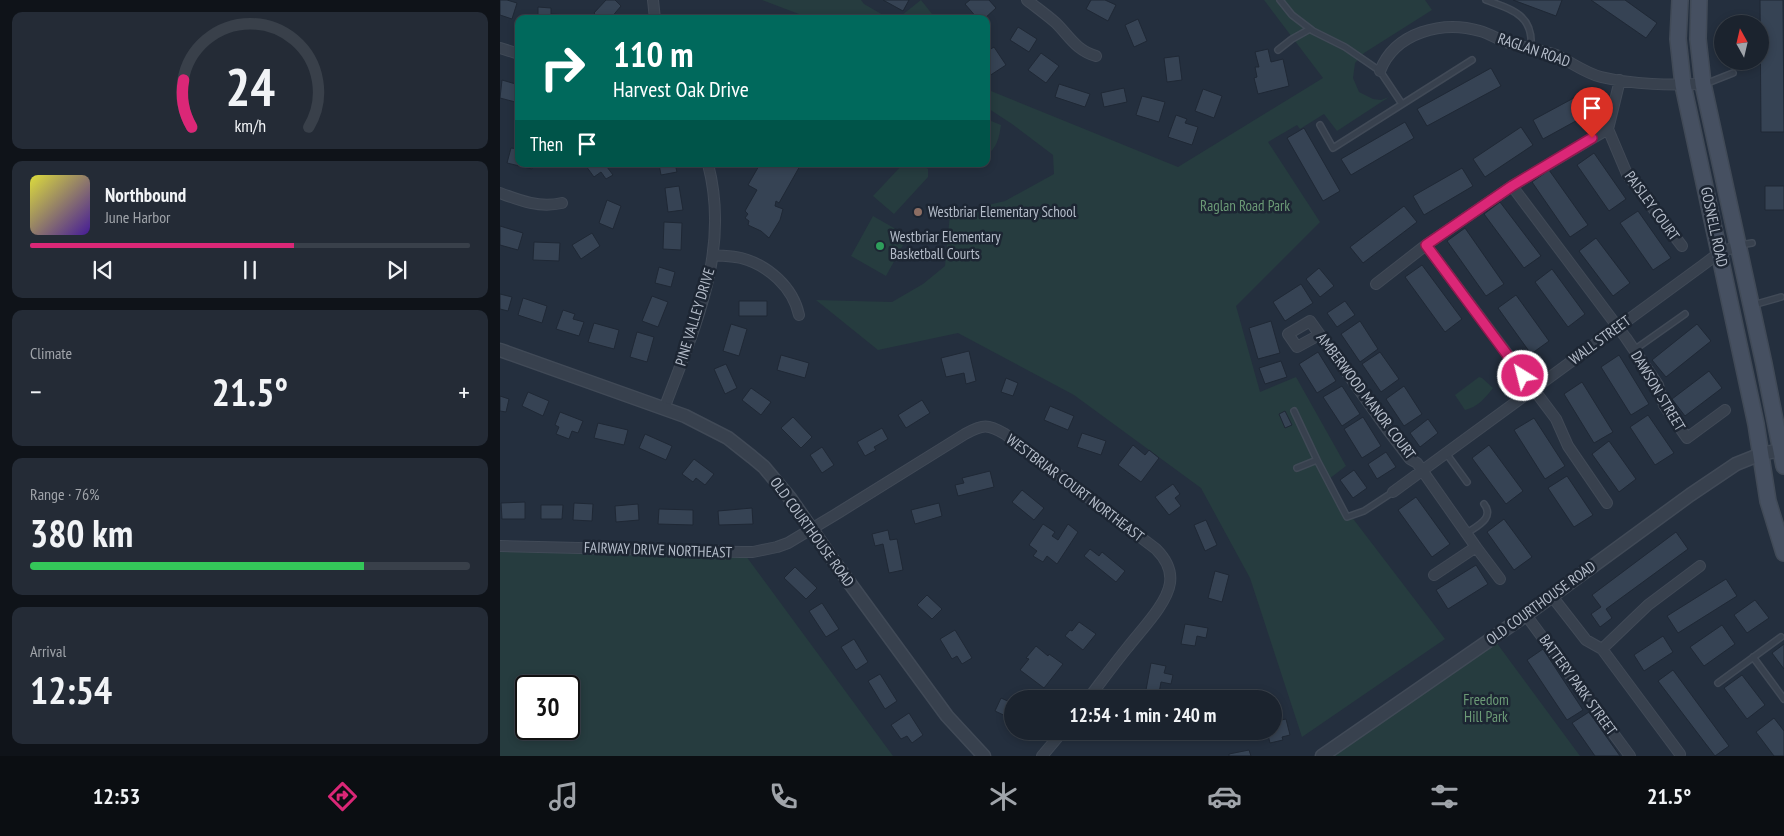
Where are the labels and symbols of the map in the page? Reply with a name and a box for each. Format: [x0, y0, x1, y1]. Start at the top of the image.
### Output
north arrow [1714, 15, 1769, 70]
street label: RAGLAN ROAD [1495, 28, 1573, 71]
pin [1571, 87, 1613, 138]
street label: PAISLEY COURT [1621, 167, 1684, 244]
street label: GOSNELL ROAD [1697, 185, 1732, 269]
park label: Raglan Road Park [1200, 196, 1290, 215]
place label: Westbriar Elementary School [928, 202, 1077, 221]
marker: Westbriar Elementary School [912, 206, 924, 218]
place label: Westbriar Elementary Basketball Courts [890, 227, 1001, 263]
marker: Westbriar Elementary Basketball Courts [874, 240, 886, 252]
street label: PINE VALLEY DRIVE [671, 265, 718, 368]
street label: WALL STREET [1565, 311, 1635, 368]
street label: AMBERWOOD MANOR COURT [1313, 329, 1420, 463]
street label: DAWSON STREET [1627, 347, 1690, 435]
position arrow [1496, 349, 1548, 401]
street label: WESTBRIAR COURT NORTHEAST [1003, 430, 1148, 546]
street label: OLD COURTHOUSE ROAD [766, 473, 859, 590]
street label: FAIRWAY DRIVE NORTHEAST [583, 537, 733, 562]
street label: OLD COURTHOUSE ROAD [1482, 556, 1599, 649]
street label: BATTERY PARK STREET [1535, 631, 1622, 739]
speed limit sign: 30 [515, 675, 580, 740]
park label: Freedom Hill Park [1463, 690, 1509, 726]

